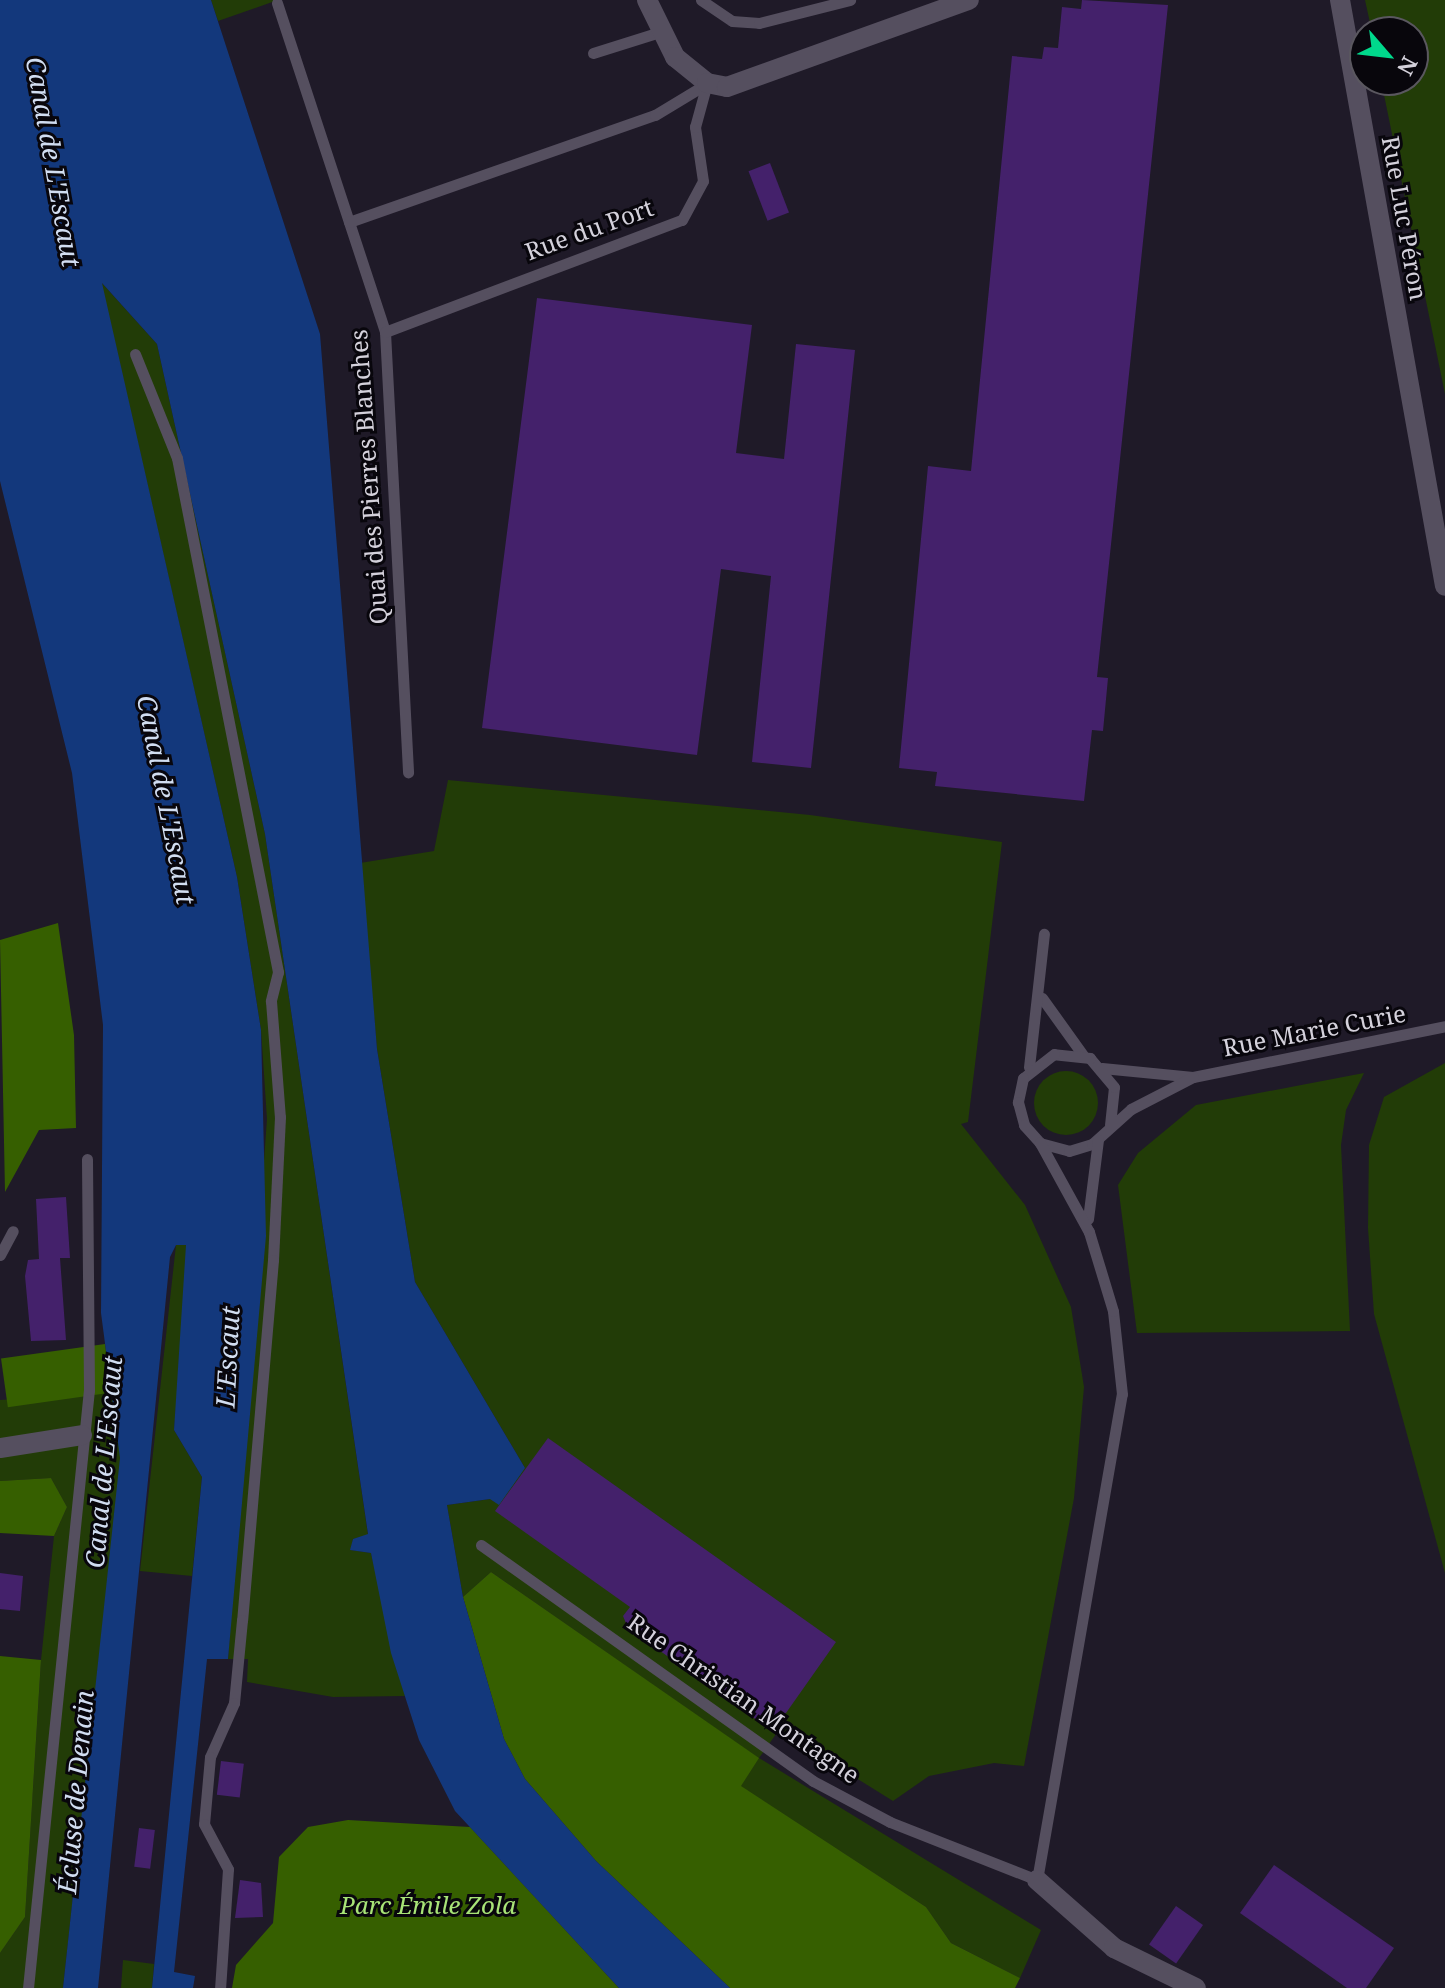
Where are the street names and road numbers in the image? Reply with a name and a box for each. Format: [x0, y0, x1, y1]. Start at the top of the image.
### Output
street label: Rue Luc Péron [1376, 134, 1434, 302]
street label: Rue du Port [521, 192, 657, 266]
street label: Quai des Pierres Blanches [343, 329, 393, 625]
street label: Rue Marie Curie [1220, 998, 1408, 1062]
street label: Rue Christian Montagne [623, 1607, 865, 1789]

